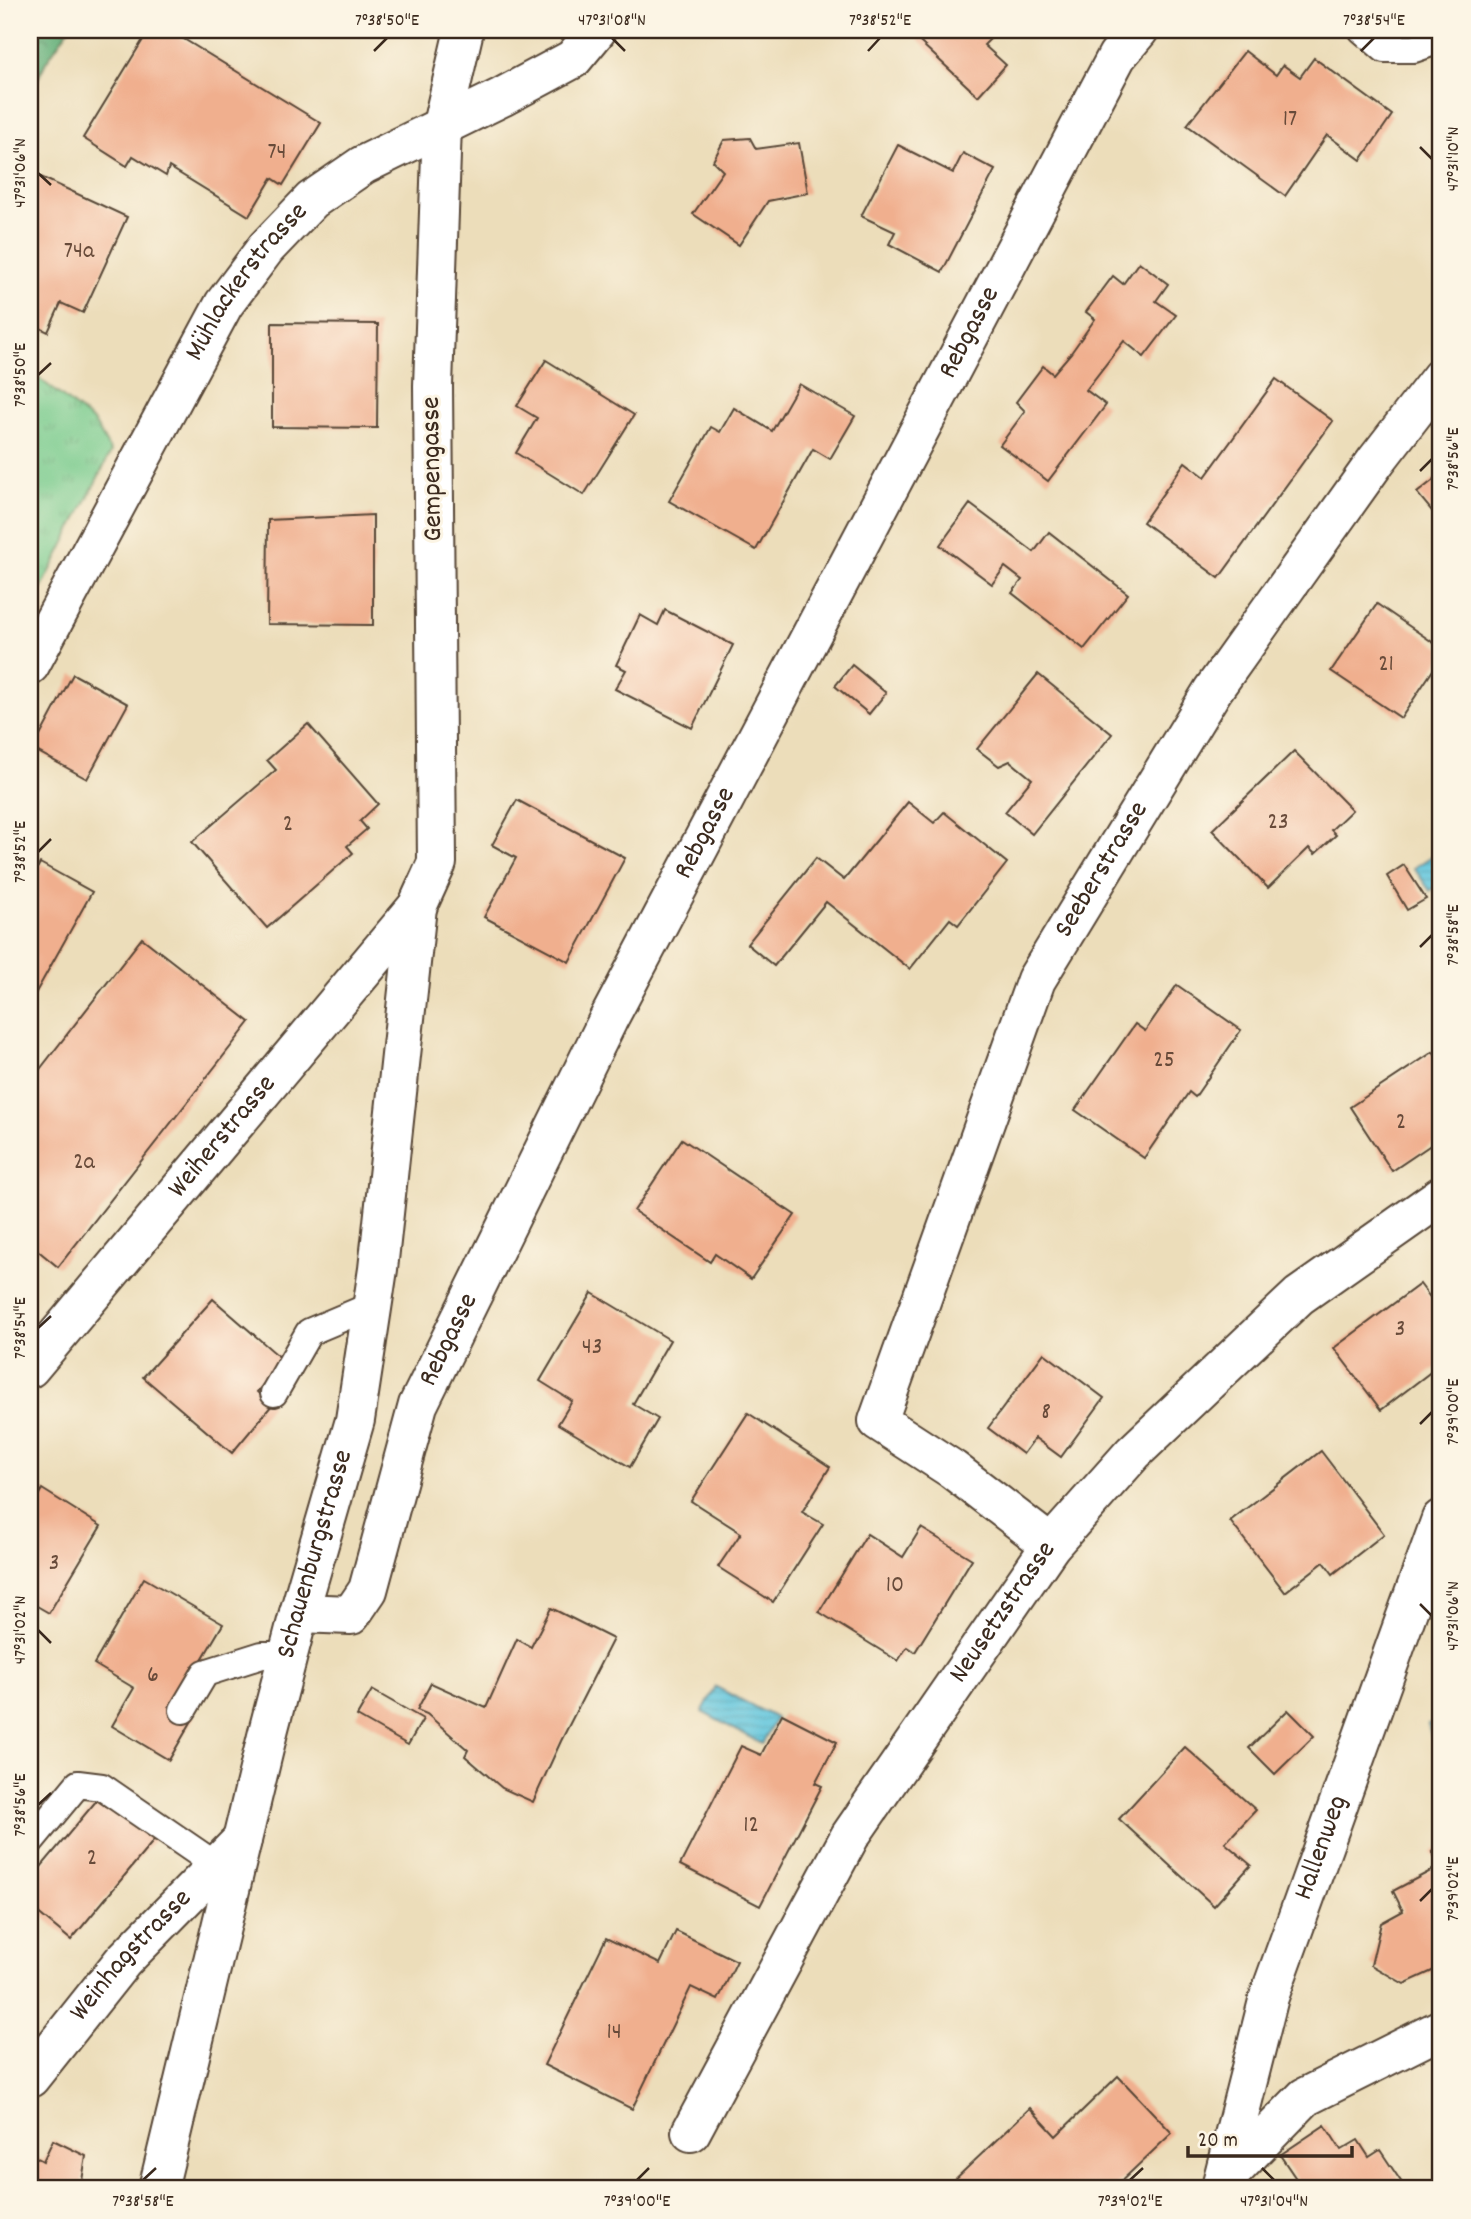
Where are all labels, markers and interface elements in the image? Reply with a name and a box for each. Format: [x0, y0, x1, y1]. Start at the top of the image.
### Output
text: 7°38'50"E [355, 9, 419, 34]
text: 47°31'08"N [578, 9, 646, 34]
text: 7°38'52"E [849, 9, 911, 34]
text: 7°38'54"E [1343, 9, 1405, 34]
house number: 17 [1283, 103, 1297, 137]
text: 47°31'10"N [1442, 127, 1467, 191]
house number: 74 [267, 136, 287, 170]
text: 47°31'06"N [9, 138, 34, 208]
street label: Mühlackerstrasse [177, 194, 319, 369]
house number: 74a [64, 235, 95, 269]
street label: Rebgasse [930, 280, 1012, 386]
text: 7°38'50"E [9, 343, 34, 407]
street label: Gempengasse [413, 396, 455, 542]
text: 7°38'56"E [1442, 427, 1467, 491]
house number: 21 [1378, 648, 1394, 682]
street label: Rebgasse [666, 780, 747, 887]
street label: Seeberstrasse [1046, 794, 1160, 946]
house number: 23 [1267, 806, 1289, 840]
house number: 2 [283, 808, 293, 842]
text: 7°38'52"E [9, 821, 34, 883]
text: 7°38'58"E [1442, 904, 1467, 966]
house number: 25 [1153, 1044, 1175, 1078]
street label: Weiherstrasse [160, 1067, 287, 1208]
house number: 2 [1396, 1106, 1406, 1140]
house number: 2a [73, 1146, 96, 1180]
street label: Rebgasse [410, 1287, 490, 1394]
text: 7°38'54"E [9, 1297, 34, 1359]
house number: 3 [1395, 1313, 1405, 1347]
house number: 43 [582, 1331, 602, 1365]
text: 7°39'00"E [1442, 1379, 1467, 1445]
house number: 8 [1041, 1396, 1051, 1430]
street label: Schauenburgstrasse [268, 1445, 365, 1663]
street label: Neusetzstrasse [941, 1534, 1067, 1692]
house number: 3 [49, 1547, 59, 1581]
house number: 10 [886, 1569, 904, 1603]
text: 47°31'06"N [1442, 1581, 1467, 1651]
text: 47°31'02"N [9, 1596, 34, 1664]
house number: 6 [147, 1659, 159, 1693]
text: 7°38'56"E [9, 1773, 34, 1837]
street label: Hallenweg [1285, 1790, 1360, 1906]
house number: 12 [743, 1809, 759, 1843]
house number: 2 [87, 1842, 97, 1876]
text: 7°39'02"E [1442, 1857, 1467, 1921]
street label: Weinhagstrasse [62, 1881, 202, 2031]
house number: 14 [606, 2016, 622, 2050]
scale bar [1188, 2114, 1352, 2158]
text: 20 m [1198, 2127, 1238, 2157]
text: 7°38'58"E [112, 2190, 174, 2215]
text: 7°39'00"E [604, 2190, 670, 2215]
text: 7°39'02"E [1098, 2190, 1162, 2215]
text: 47°31'04"N [1240, 2190, 1308, 2215]

